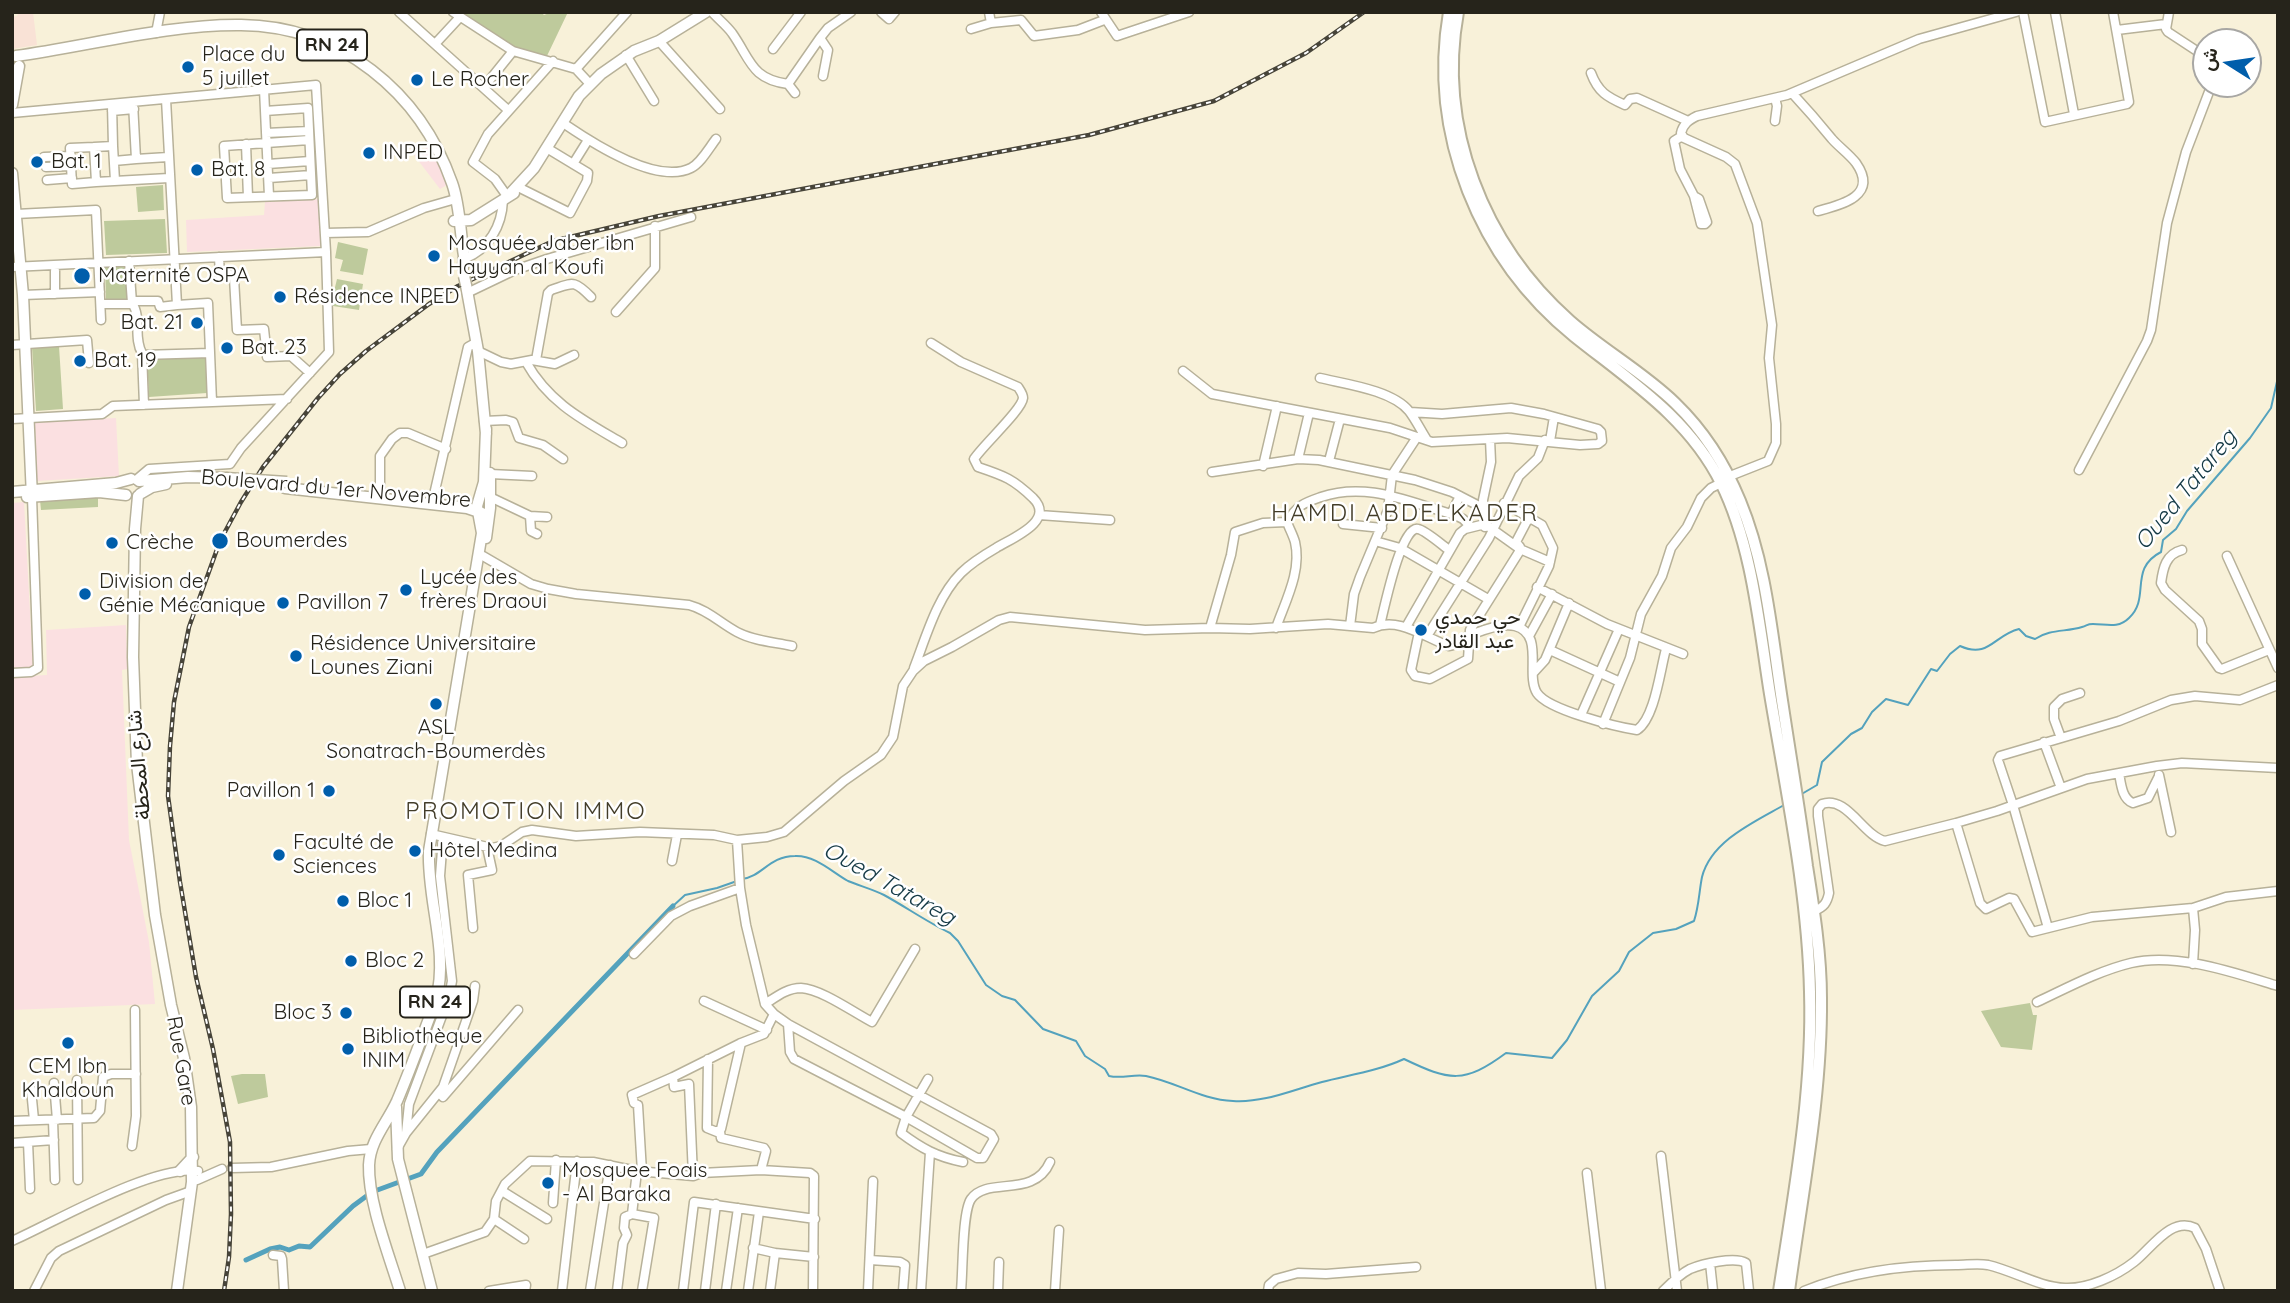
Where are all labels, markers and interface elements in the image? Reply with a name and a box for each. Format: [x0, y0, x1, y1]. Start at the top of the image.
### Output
north arrow [2192, 28, 2262, 98]
road number: RN 24 [297, 30, 367, 60]
place label: Place du 5 juillet [202, 42, 286, 92]
text: ش [2194, 45, 2223, 73]
marker: Place du 5 juillet [180, 59, 196, 75]
place label: Le Rocher [431, 67, 529, 93]
marker: Le Rocher [409, 72, 425, 88]
place label: INPED [383, 140, 443, 166]
marker: INPED [361, 145, 377, 161]
place label: Bat. 1 [51, 149, 102, 175]
marker: Bat. 1 [29, 154, 45, 170]
place label: Bat. 8 [211, 157, 265, 183]
marker: Bat. 8 [189, 162, 205, 178]
place label: Mosquée Jaber ibn Hayyan al Koufi [448, 231, 635, 281]
marker: Mosquée Jaber ibn Hayyan al Koufi [426, 248, 442, 264]
place label: Maternité OSPA [98, 263, 249, 289]
marker: Maternité OSPA [72, 266, 92, 286]
place label: Résidence INPED [294, 284, 459, 310]
marker: Résidence INPED [272, 289, 288, 305]
place label: Bat. 21 [121, 310, 183, 336]
marker: Bat. 21 [189, 315, 205, 331]
place label: Bat. 23 [241, 335, 307, 361]
marker: Bat. 23 [219, 340, 235, 356]
place label: Bat. 19 [94, 348, 157, 374]
marker: Bat. 19 [72, 353, 88, 369]
water label: Oued Tatareg [2129, 424, 2243, 556]
street label: Boulevard du 1er Novembre [200, 465, 472, 513]
district label: HAMDI ABDELKADER [1273, 500, 1537, 528]
place label: Boumerdes [236, 528, 347, 554]
place label: Crèche [126, 530, 194, 556]
marker: Boumerdes [210, 531, 230, 551]
marker: Crèche [104, 535, 120, 551]
place label: Lycée des frères Draoui [420, 565, 547, 615]
place label: Division de Génie Mécanique [99, 569, 266, 619]
marker: Lycée des frères Draoui [398, 582, 414, 598]
marker: Division de Génie Mécanique [77, 586, 93, 602]
place label: Pavillon 7 [297, 590, 388, 616]
marker: Pavillon 7 [275, 595, 291, 611]
place label: حي حمدي عبد القادر [1435, 605, 1521, 655]
marker: حي حمدي عبد القادر [1413, 622, 1429, 638]
place label: Résidence Universitaire Lounes Ziani [310, 631, 536, 681]
marker: Résidence Universitaire Lounes Ziani [288, 648, 304, 664]
marker: ASL Sonatrach-Boumerdès [428, 696, 444, 712]
street label: شارع المحطة [122, 709, 156, 821]
place label: ASL Sonatrach-Boumerdès [326, 715, 546, 765]
place label: Pavillon 1 [227, 778, 315, 804]
marker: Pavillon 1 [321, 783, 337, 799]
district label: PROMOTION IMMO [407, 798, 645, 826]
place label: Faculté de Sciences [293, 830, 394, 880]
water label: Oued Tatareg [818, 836, 960, 932]
place label: Hôtel Medina [429, 838, 558, 864]
marker: Hôtel Medina [407, 843, 423, 859]
marker: Faculté de Sciences [271, 847, 287, 863]
place label: Bloc 1 [357, 888, 412, 914]
marker: Bloc 1 [335, 893, 351, 909]
place label: Bloc 2 [365, 948, 424, 974]
marker: Bloc 2 [343, 953, 359, 969]
road number: RN 24 [400, 986, 470, 1018]
place label: Bloc 3 [273, 1000, 332, 1026]
marker: Bloc 3 [338, 1005, 354, 1021]
street label: Rue Gare [161, 1014, 201, 1108]
place label: Bibliothèque INIM [362, 1024, 482, 1074]
marker: CEM Ibn Khaldoun [60, 1035, 76, 1051]
marker: Bibliothèque INIM [340, 1041, 356, 1057]
place label: CEM Ibn Khaldoun [22, 1054, 114, 1104]
place label: Mosquee Foais - Al Baraka [562, 1158, 707, 1208]
marker: Mosquee Foais - Al Baraka [540, 1175, 556, 1191]

